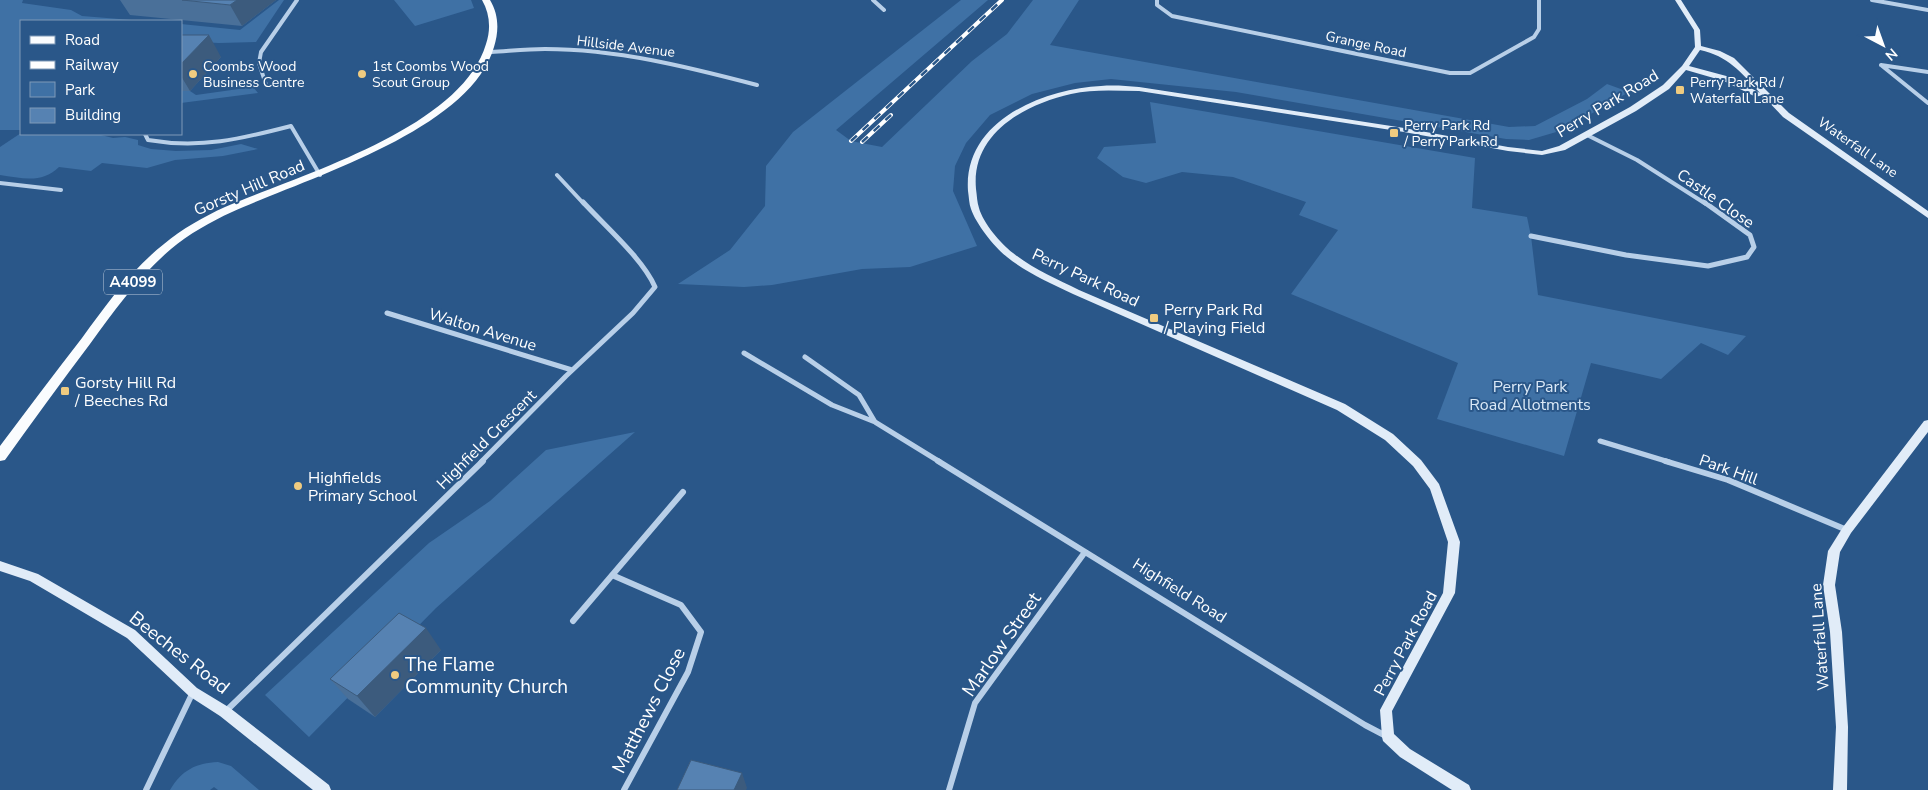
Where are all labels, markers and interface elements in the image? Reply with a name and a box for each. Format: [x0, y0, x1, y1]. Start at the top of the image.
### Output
legend [20, 20, 182, 135]
north arrow [1858, 20, 1908, 70]
street label: Grange Road [1324, 27, 1408, 62]
text: Road [65, 30, 100, 50]
street label: Hillside Avenue [576, 31, 676, 62]
text: N [1881, 44, 1901, 65]
text: Railway [65, 55, 119, 75]
place label: Coombs Wood Business Centre [203, 57, 304, 92]
place label: 1st Coombs Wood Scout Group [372, 57, 489, 92]
street label: Perry Park Road [1552, 65, 1663, 143]
marker: Coombs Wood Business Centre [187, 68, 199, 80]
marker: 1st Coombs Wood Scout Group [356, 68, 368, 80]
place label: Perry Park Rd / Waterfall Lane [1690, 73, 1785, 108]
text: Park [65, 80, 95, 100]
marker: Perry Park Rd / Waterfall Lane [1674, 84, 1686, 96]
text: Building [65, 105, 121, 125]
street label: Waterfall Lane [1814, 113, 1902, 182]
place label: Perry Park Rd / Perry Park Rd [1403, 116, 1498, 151]
marker: Perry Park Rd / Perry Park Rd [1388, 127, 1400, 139]
street label: Gorsty Hill Road [191, 155, 308, 221]
street label: Castle Close [1672, 164, 1759, 234]
street label: Perry Park Road [1028, 243, 1143, 312]
road number: A4099 [104, 270, 162, 294]
place label: Perry Park Rd / Playing Field [1163, 299, 1265, 339]
street label: Walton Avenue [426, 303, 539, 357]
marker: Perry Park Rd / Playing Field [1148, 312, 1160, 324]
place label: Gorsty Hill Rd / Beeches Rd [74, 372, 176, 412]
park label: Perry Park Road Allotments [1469, 376, 1591, 416]
marker: Gorsty Hill Rd / Beeches Rd [59, 385, 71, 397]
street label: Highfield Crescent [432, 385, 542, 494]
street label: Park Hill [1696, 449, 1762, 491]
place label: Highfields Primary School [308, 467, 417, 507]
marker: Highfields Primary School [292, 480, 304, 492]
street label: Highfield Road [1128, 553, 1231, 629]
street label: Waterfall Lane [1805, 583, 1835, 691]
street label: Marlow Street [956, 587, 1048, 702]
street label: Perry Park Road [1369, 587, 1443, 700]
street label: Beeches Road [124, 605, 235, 700]
street label: Matthews Close [606, 643, 692, 778]
place label: The Flame Community Church [405, 652, 568, 700]
marker: The Flame Community Church [389, 669, 401, 681]

